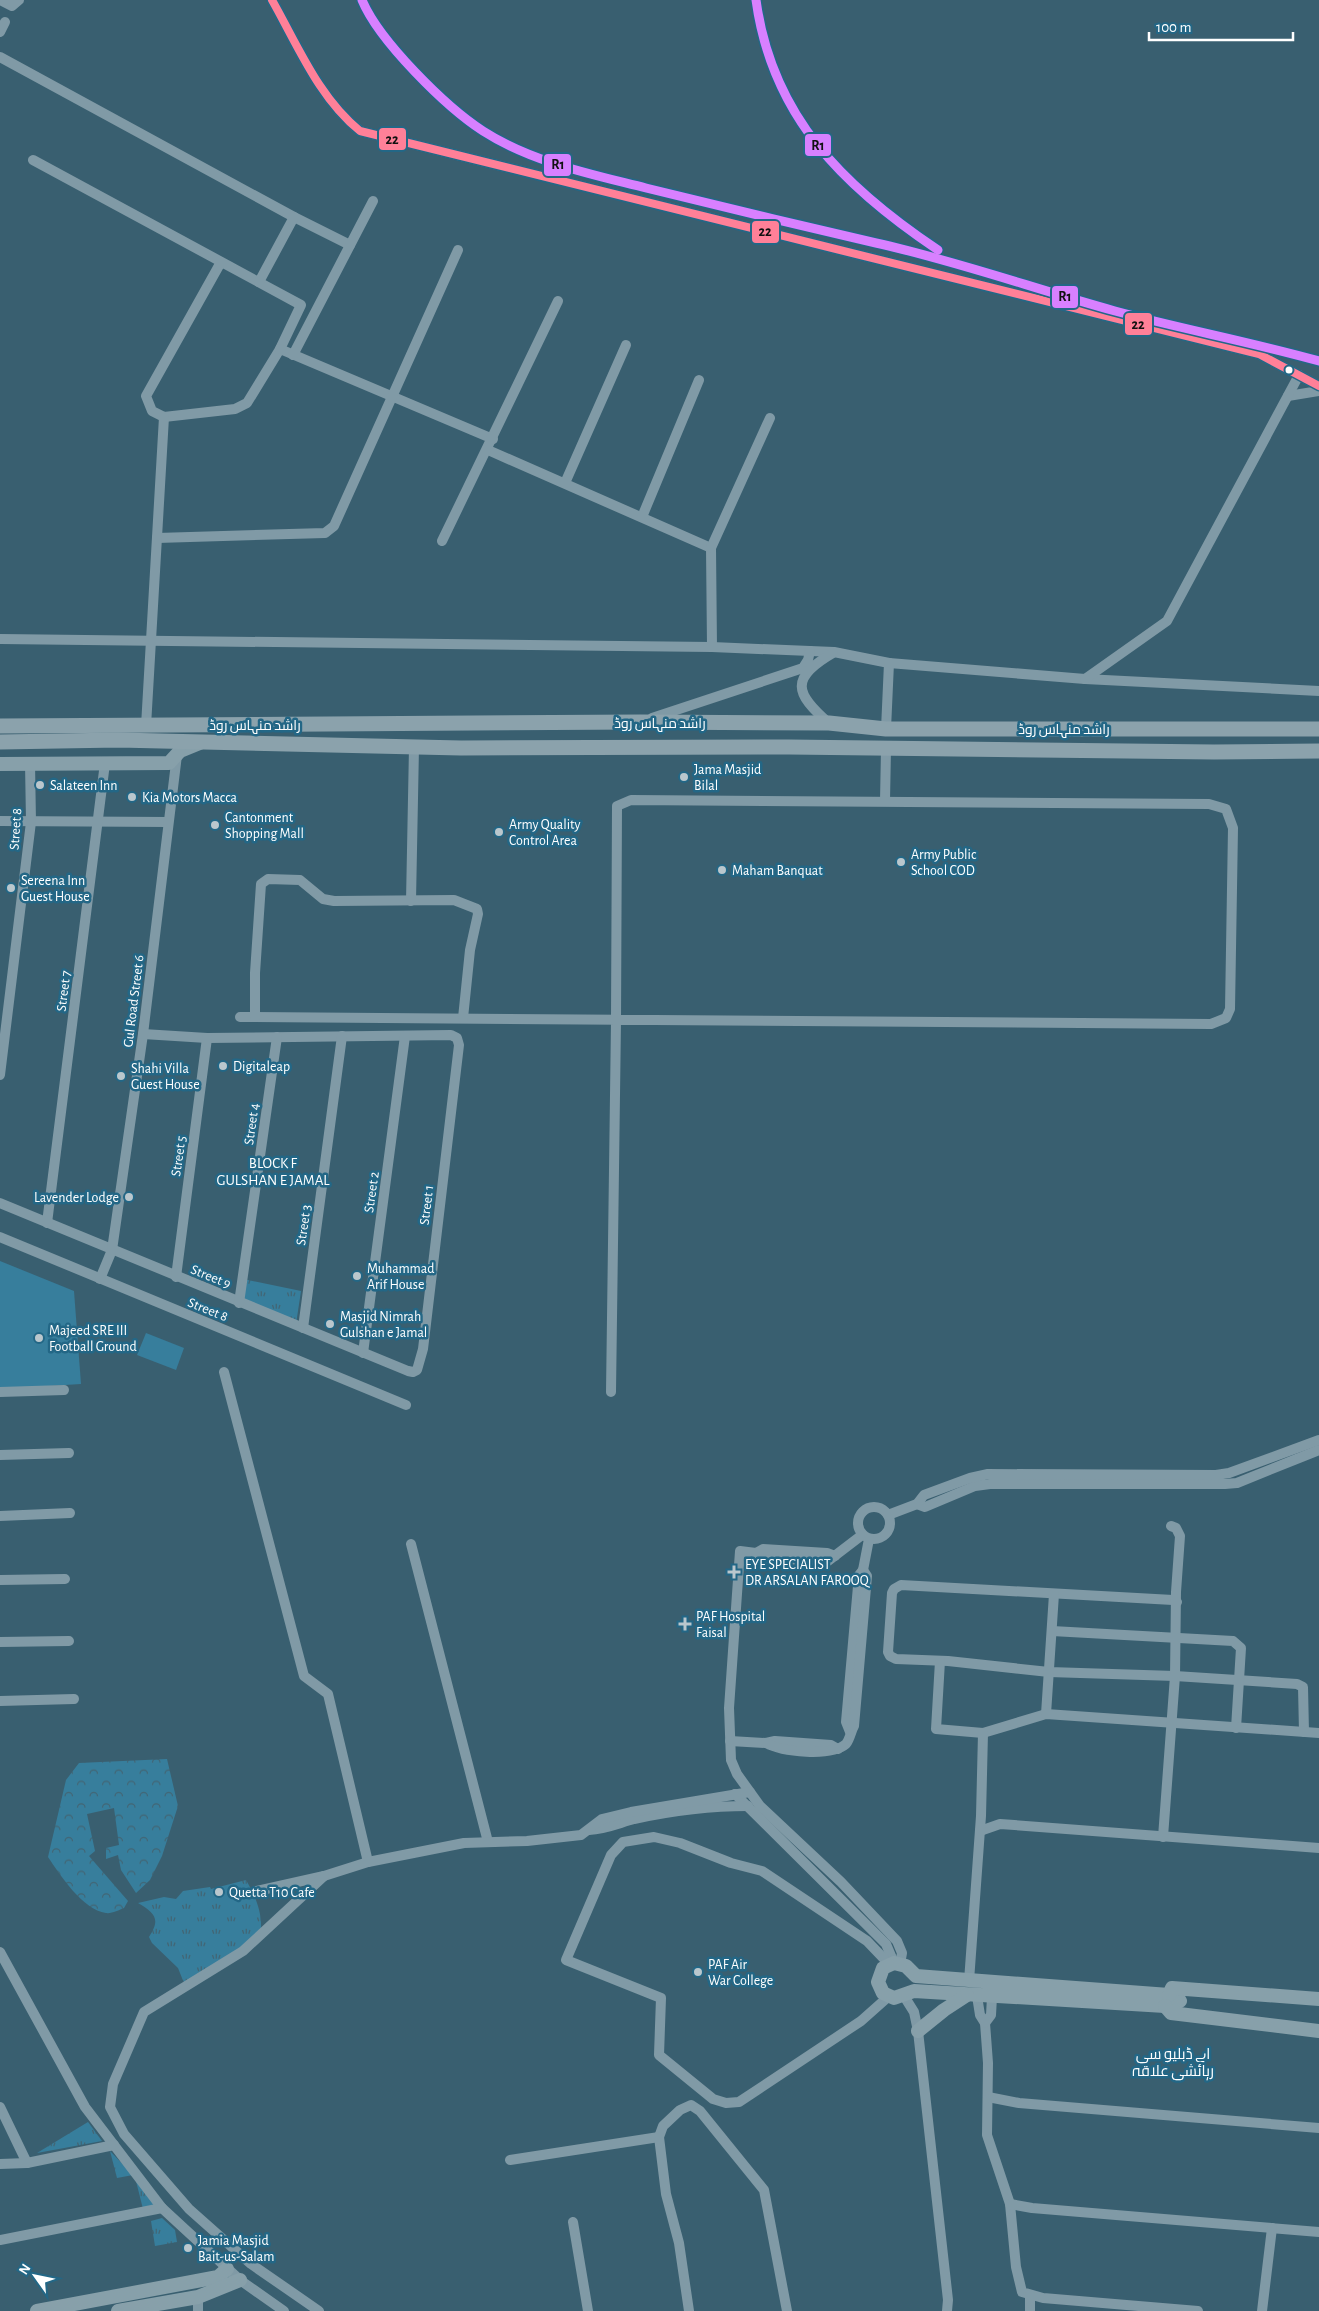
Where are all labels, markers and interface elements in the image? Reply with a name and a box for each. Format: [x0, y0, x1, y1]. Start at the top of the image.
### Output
scale bar [1149, 10, 1293, 42]
text: 100 m [1156, 20, 1191, 35]
line badge: 22 [378, 127, 407, 151]
text: 22 [385, 133, 399, 147]
line badge: R1 [804, 133, 832, 157]
text: R1 [811, 139, 825, 153]
line badge: R1 [543, 153, 572, 177]
text: R1 [551, 158, 565, 172]
line badge: 22 [751, 220, 780, 244]
text: 22 [758, 225, 772, 239]
line badge: R1 [1051, 285, 1079, 309]
text: R1 [1058, 290, 1072, 304]
line badge: 22 [1124, 312, 1153, 336]
text: 22 [1131, 318, 1145, 332]
unlabelled marker [1284, 365, 1294, 375]
street label: راشد منہاس روڈ [614, 717, 706, 732]
street label: راشد منہاس روڈ [209, 719, 301, 734]
street label: راشد منہاس روڈ [1018, 723, 1110, 738]
place label: Jama Masjid Bilal [694, 763, 761, 793]
marker: Jama Masjid Bilal [678, 771, 690, 783]
marker: Salateen Inn [34, 779, 46, 791]
place label: Salateen Inn [50, 779, 117, 793]
marker: Kia Motors Macca [126, 791, 138, 803]
place label: Kia Motors Macca [142, 791, 237, 805]
street label: Street 8 [8, 808, 24, 850]
place label: Cantonment Shopping Mall [225, 811, 304, 841]
place label: Army Quality Control Area [509, 818, 581, 848]
marker: Cantonment Shopping Mall [209, 819, 221, 831]
marker: Army Quality Control Area [493, 826, 505, 838]
place label: Army Public School COD [911, 848, 977, 878]
marker: Army Public School COD [895, 856, 907, 868]
marker: Maham Banquat [716, 864, 728, 876]
place label: Maham Banquat [732, 864, 823, 878]
place label: Sereena Inn Guest House [21, 874, 90, 904]
marker: Sereena Inn Guest House [5, 882, 17, 894]
street label: Gul Road Street 6 [121, 954, 147, 1048]
street label: Street 7 [55, 970, 73, 1012]
marker: Digitaleap [217, 1060, 229, 1072]
place label: Digitaleap [233, 1060, 290, 1074]
place label: Shahi Villa Guest House [131, 1062, 200, 1092]
marker: Shahi Villa Guest House [115, 1070, 127, 1082]
street label: Street 4 [242, 1102, 262, 1146]
street label: Street 5 [169, 1135, 189, 1177]
district label: BLOCK F GULSHAN E JAMAL [216, 1156, 330, 1188]
street label: Street 2 [362, 1171, 382, 1214]
street label: Street 1 [418, 1184, 436, 1226]
place label: Lavender Lodge [34, 1191, 119, 1205]
marker: Lavender Lodge [123, 1191, 135, 1203]
street label: Street 3 [294, 1204, 314, 1246]
place label: Muhammad Arif House [367, 1262, 434, 1292]
street label: Street 9 [189, 1263, 233, 1291]
marker: Muhammad Arif House [351, 1270, 363, 1282]
street label: Street 8 [186, 1296, 230, 1324]
place label: Masjid Nimrah Gulshan e Jamal [340, 1310, 427, 1340]
marker: Masjid Nimrah Gulshan e Jamal [324, 1318, 336, 1330]
place label: Majeed SRE III Football Ground [49, 1324, 137, 1354]
marker: Majeed SRE III Football Ground [33, 1332, 45, 1344]
place label: EYE SPECIALIST DR ARSALAN FAROOQ [745, 1558, 871, 1588]
marker: EYE SPECIALIST DR ARSALAN FAROOQ [727, 1565, 741, 1579]
place label: PAF Hospital Faisal [696, 1610, 765, 1640]
marker: PAF Hospital Faisal [678, 1617, 692, 1631]
marker: Quetta T10 Cafe [213, 1886, 225, 1898]
place label: Quetta T10 Cafe [229, 1886, 315, 1900]
place label: PAF Air War College [708, 1958, 773, 1988]
marker: PAF Air War College [692, 1966, 704, 1978]
district label: اے ڈبلیو سی رہائشی علاقہ [1132, 2047, 1214, 2081]
place label: Jamia Masjid Bait-us-Salam [198, 2234, 274, 2264]
marker: Jamia Masjid Bait-us-Salam [182, 2242, 194, 2254]
north arrow [10, 2251, 60, 2301]
text: N [16, 2262, 33, 2277]

